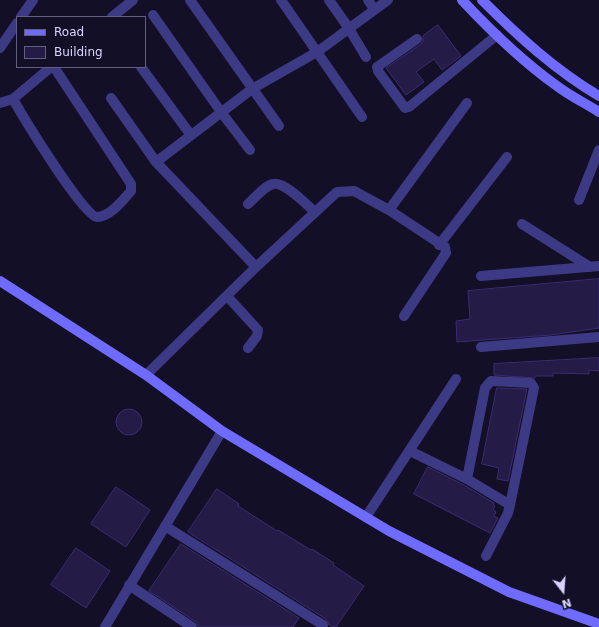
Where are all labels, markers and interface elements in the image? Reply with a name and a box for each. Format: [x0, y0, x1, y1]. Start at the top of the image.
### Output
legend [16, 16, 146, 68]
text: Road [54, 25, 84, 39]
text: Building [54, 45, 103, 59]
north arrow [543, 571, 583, 611]
text: N [560, 595, 573, 611]

